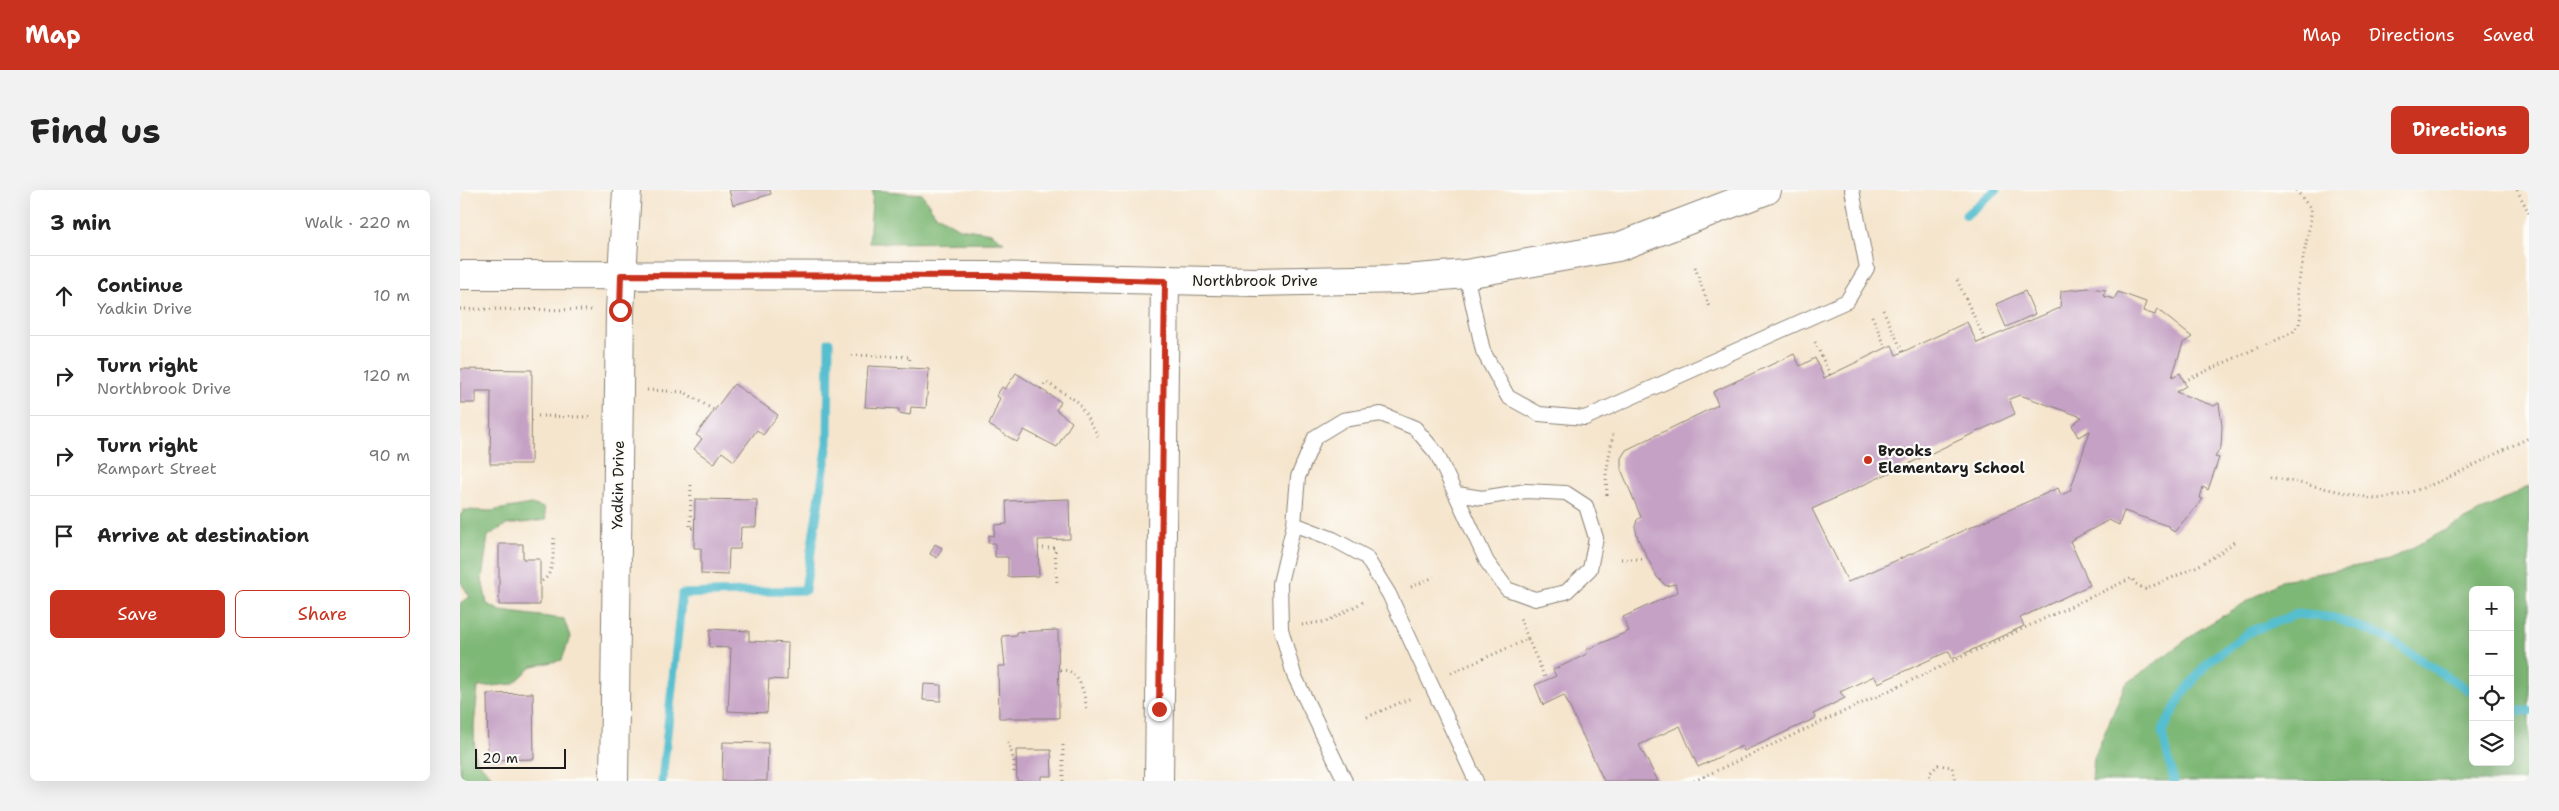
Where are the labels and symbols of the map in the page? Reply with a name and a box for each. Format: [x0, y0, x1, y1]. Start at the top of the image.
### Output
street label: Northbrook Drive [1192, 271, 1318, 291]
route start [609, 299, 632, 322]
street label: Yadkin Drive [607, 440, 629, 530]
place label: Brooks Elementary School [1878, 441, 2025, 478]
marker: Brooks Elementary School [1862, 454, 1874, 466]
route end [1148, 698, 1171, 721]
scale bar [475, 746, 566, 769]

